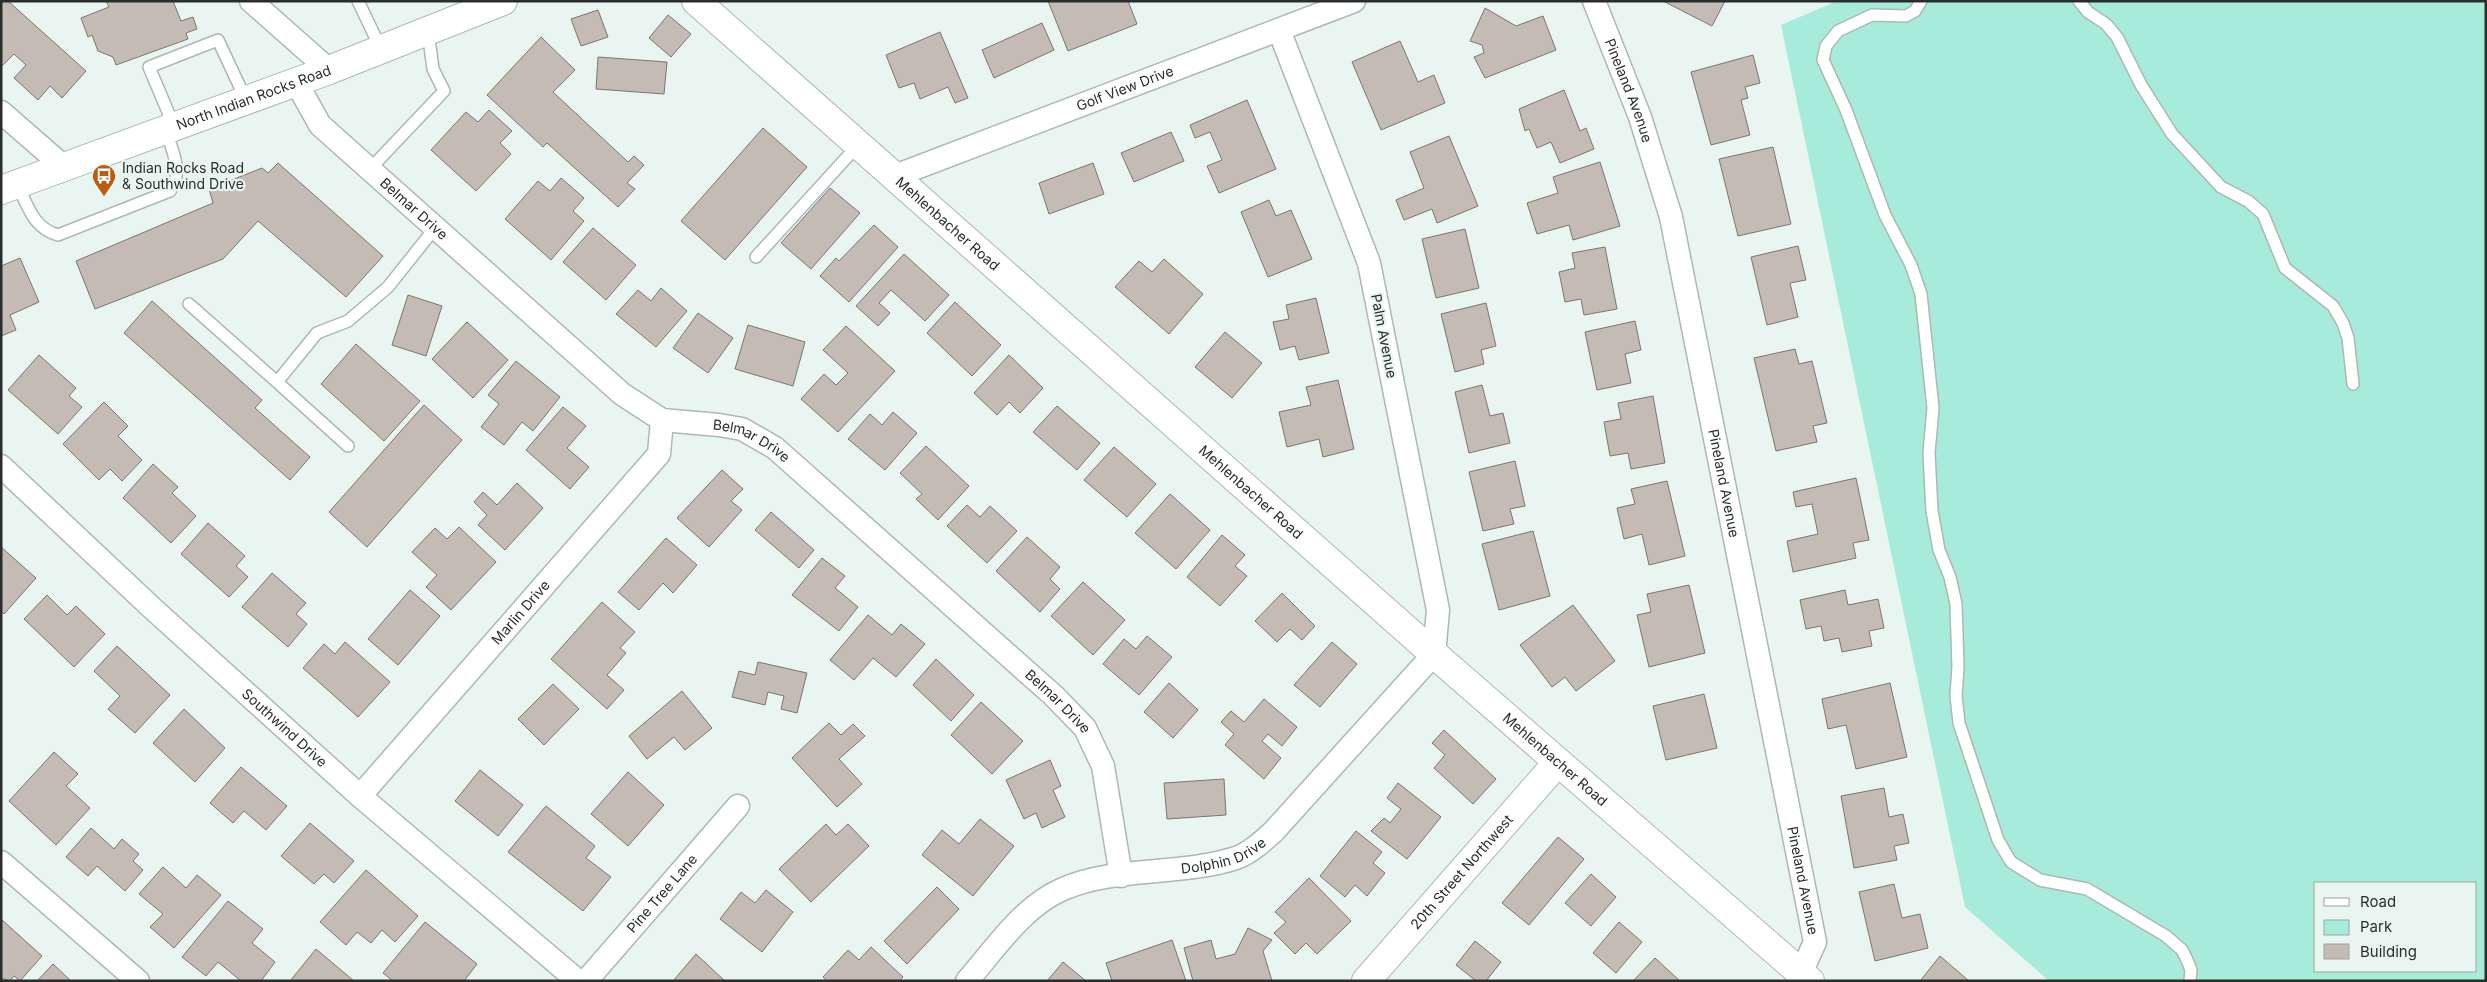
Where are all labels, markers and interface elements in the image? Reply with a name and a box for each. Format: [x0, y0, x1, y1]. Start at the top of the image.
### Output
street label: Pineland Avenue [1602, 36, 1656, 144]
street label: North Indian Rocks Road [174, 61, 333, 133]
street label: Golf View Drive [1074, 62, 1176, 114]
place label: Indian Rocks Road & Southwind Drive [122, 159, 244, 192]
bus stop icon: Indian Rocks Road & Southwind Drive [91, 163, 117, 197]
street label: Mehlenbacher Road [893, 173, 1003, 274]
street label: Belmar Drive [377, 174, 452, 243]
street label: Palm Avenue [1368, 292, 1401, 380]
street label: Belmar Drive [712, 416, 794, 466]
street label: Pineland Avenue [1705, 428, 1743, 539]
street label: Mehlenbacher Road [1196, 441, 1307, 542]
street label: Marlin Drive [488, 576, 553, 648]
street label: Belmar Drive [1022, 666, 1095, 736]
street label: Southwind Drive [239, 685, 331, 770]
street label: Mehlenbacher Road [1500, 709, 1611, 809]
street label: 20th Street Northwest [1406, 811, 1516, 932]
street label: Pineland Avenue [1784, 825, 1822, 936]
street label: Dolphin Drive [1180, 833, 1269, 877]
street label: Pine Tree Lane [623, 850, 700, 936]
legend [2314, 882, 2477, 972]
text: Road [2360, 892, 2396, 911]
text: Park [2360, 917, 2393, 936]
text: Building [2360, 942, 2417, 961]

